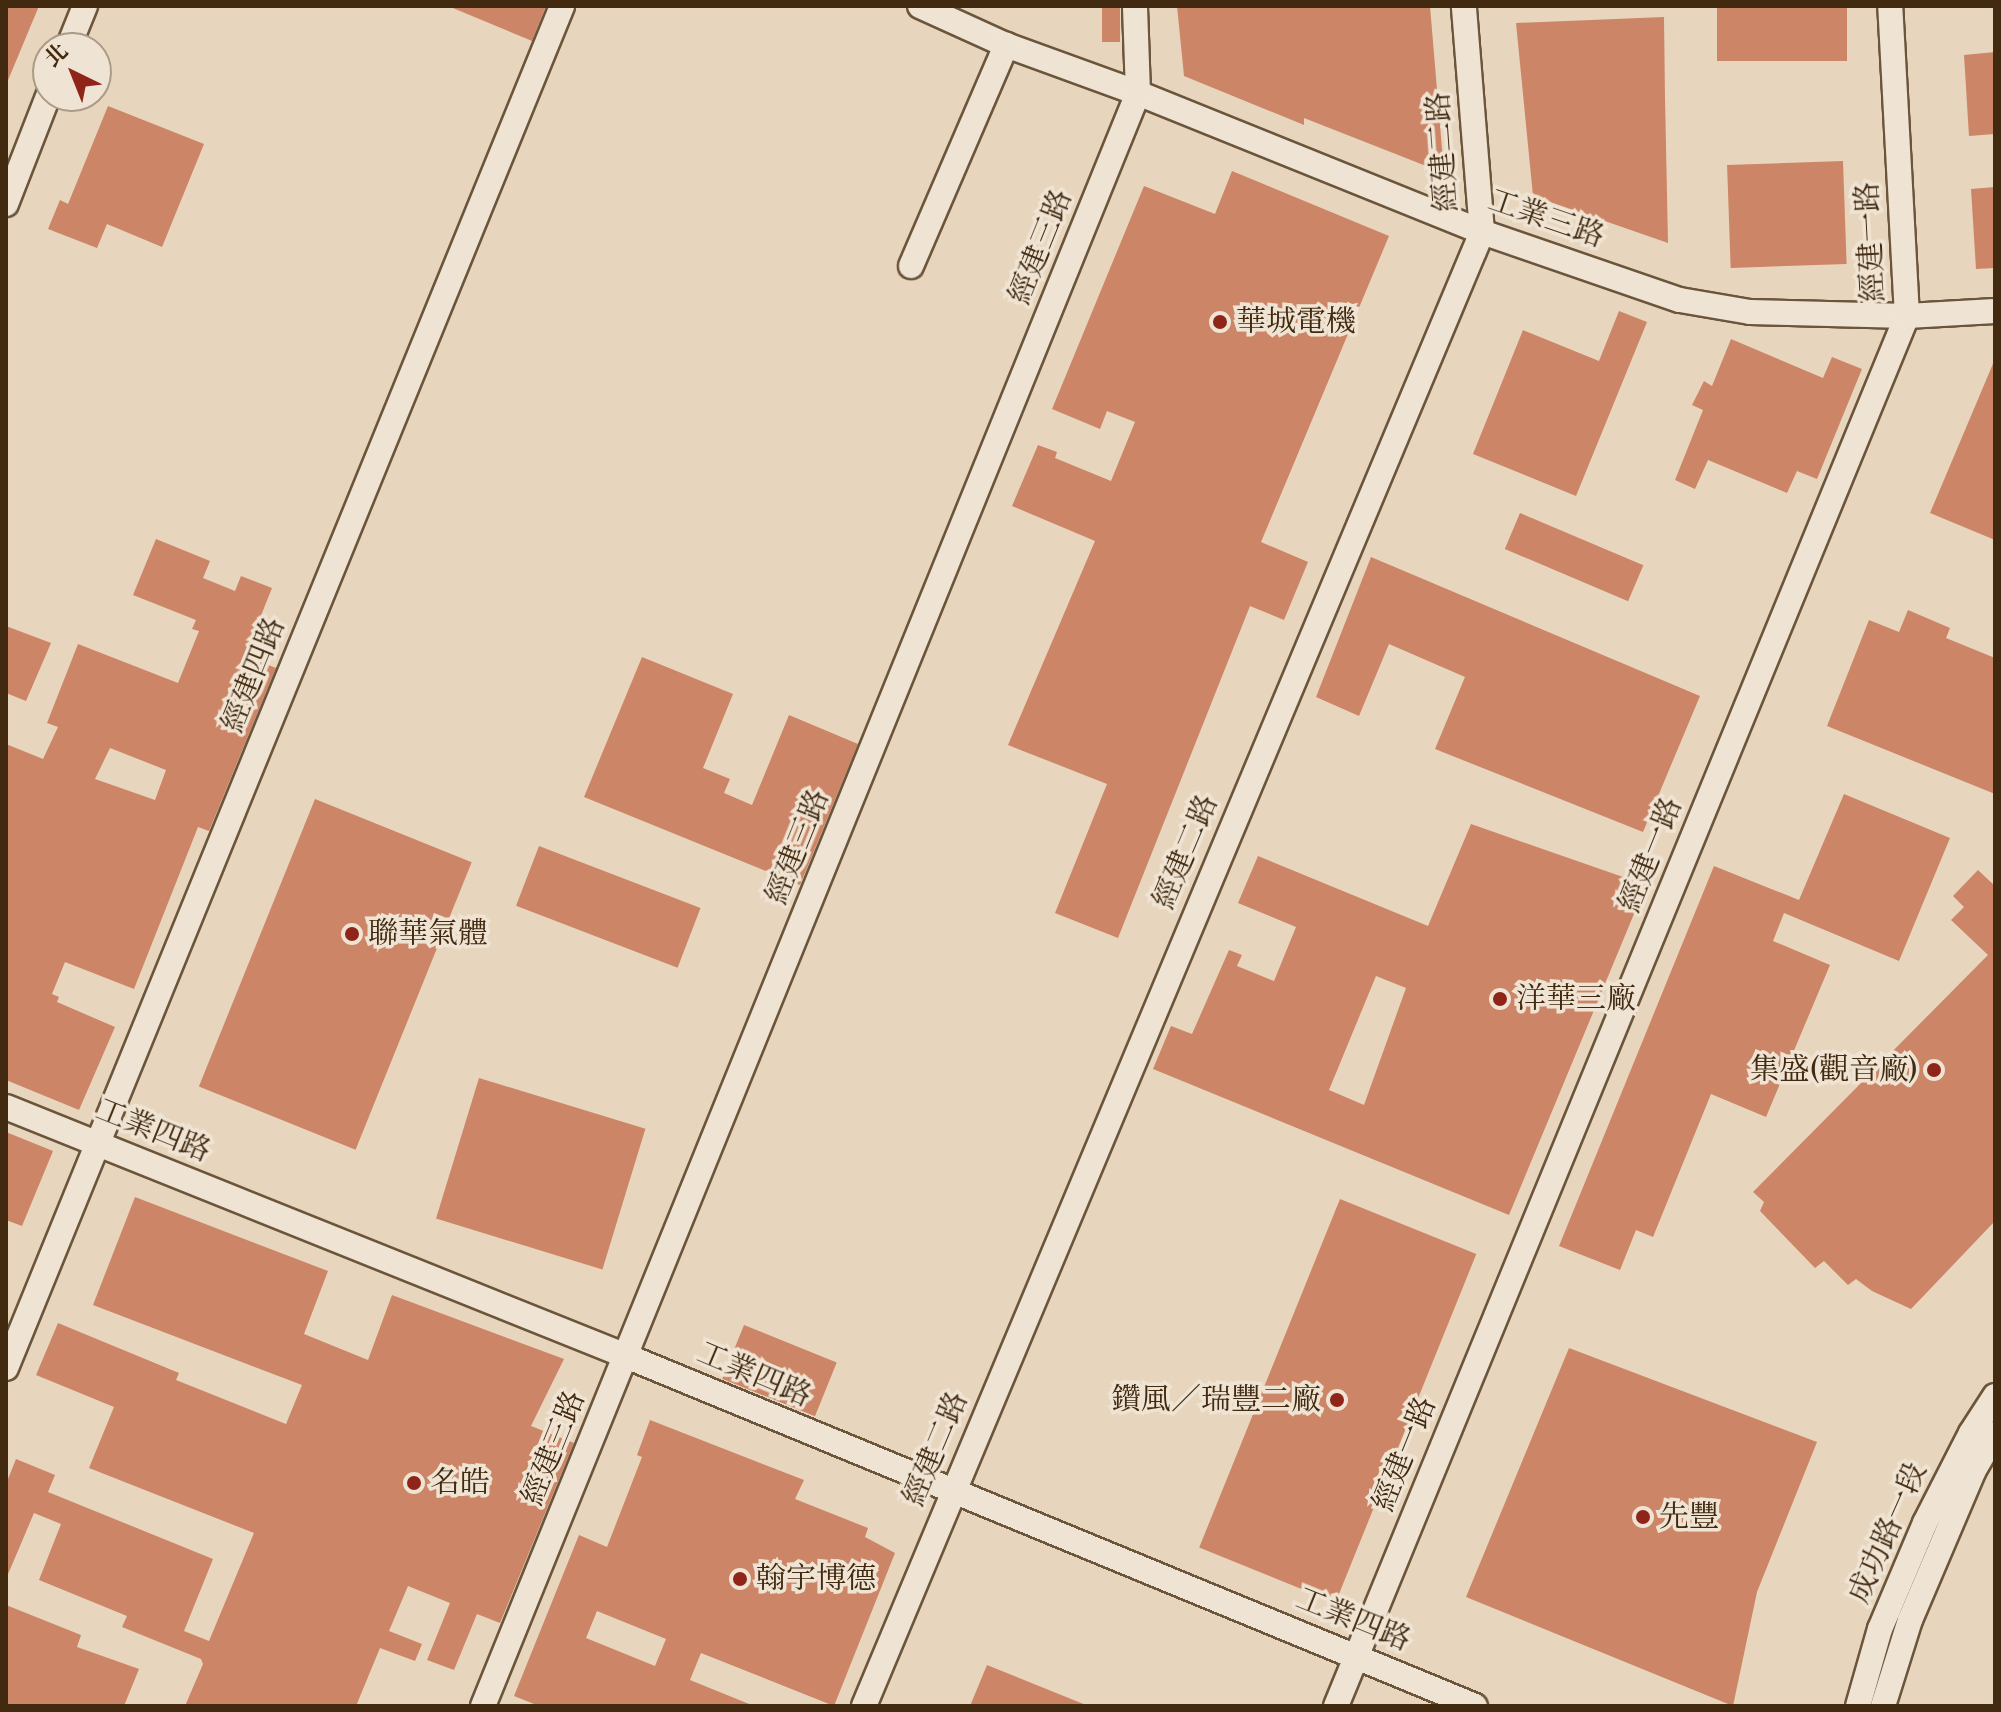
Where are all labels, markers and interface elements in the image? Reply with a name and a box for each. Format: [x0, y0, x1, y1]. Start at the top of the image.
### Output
north arrow [32, 32, 112, 112]
text: 北 [39, 38, 74, 73]
street label: 經建二路 [1421, 91, 1465, 213]
street label: 經建一路 [1850, 181, 1892, 303]
street label: 工業三路 [1483, 182, 1609, 256]
street label: 經建三路 [1002, 185, 1080, 309]
place label: 華城電機 [1236, 304, 1356, 340]
marker: 華城電機 [1211, 313, 1229, 331]
street label: 經建四路 [215, 613, 293, 737]
street label: 經建三路 [759, 785, 837, 909]
street label: 經建二路 [1146, 790, 1226, 914]
street label: 經建一路 [1612, 793, 1690, 917]
place label: 聯華氣體 [368, 916, 488, 952]
marker: 聯華氣體 [343, 925, 361, 943]
place label: 洋華三廠 [1516, 981, 1636, 1017]
marker: 洋華三廠 [1491, 990, 1509, 1008]
place label: 集盛(觀音廠) [1749, 1052, 1918, 1088]
marker: 集盛(觀音廠) [1925, 1061, 1943, 1079]
street label: 工業四路 [91, 1092, 215, 1170]
street label: 工業四路 [692, 1335, 816, 1415]
place label: 鑽風／瑞豐二廠 [1111, 1382, 1321, 1418]
street label: 經建三路 [515, 1386, 593, 1510]
street label: 經建二路 [896, 1387, 976, 1511]
marker: 鑽風／瑞豐二廠 [1328, 1391, 1346, 1409]
street label: 經建一路 [1366, 1392, 1444, 1516]
street label: 成功路一段 [1841, 1457, 1935, 1609]
place label: 名皓 [430, 1465, 490, 1501]
marker: 名皓 [405, 1474, 423, 1492]
place label: 先豐 [1659, 1499, 1719, 1535]
marker: 先豐 [1634, 1508, 1652, 1526]
place label: 翰宇博德 [756, 1561, 876, 1597]
marker: 翰宇博德 [731, 1570, 749, 1588]
street label: 工業四路 [1291, 1581, 1415, 1659]

